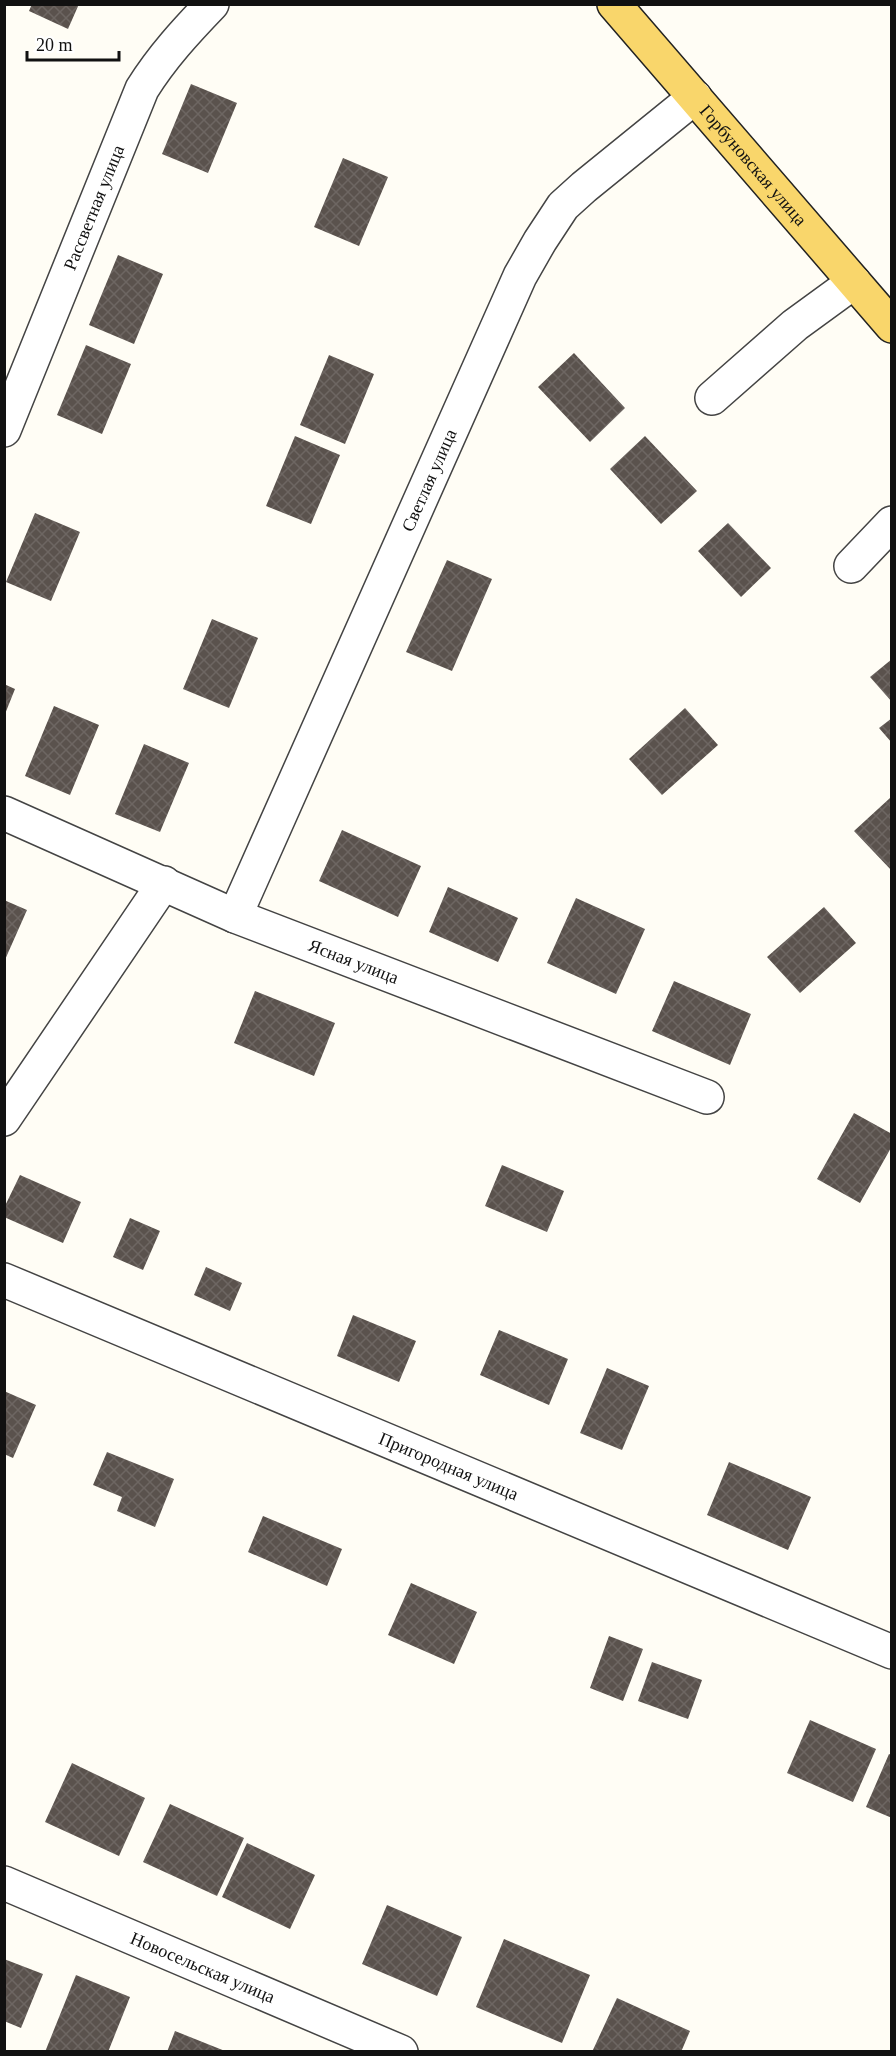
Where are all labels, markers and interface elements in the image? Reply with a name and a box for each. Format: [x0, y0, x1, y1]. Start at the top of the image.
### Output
scale bar [27, 24, 118, 62]
text: 20 m [36, 35, 73, 55]
street label: Горбуновская улица [696, 101, 811, 230]
street label: Рассветная улица [60, 142, 128, 273]
street label: Светлая улица [398, 426, 461, 535]
street label: Ясная улица [306, 935, 402, 988]
street label: Пригородная улица [376, 1428, 521, 1504]
street label: Новосельская улица [128, 1928, 278, 2007]

